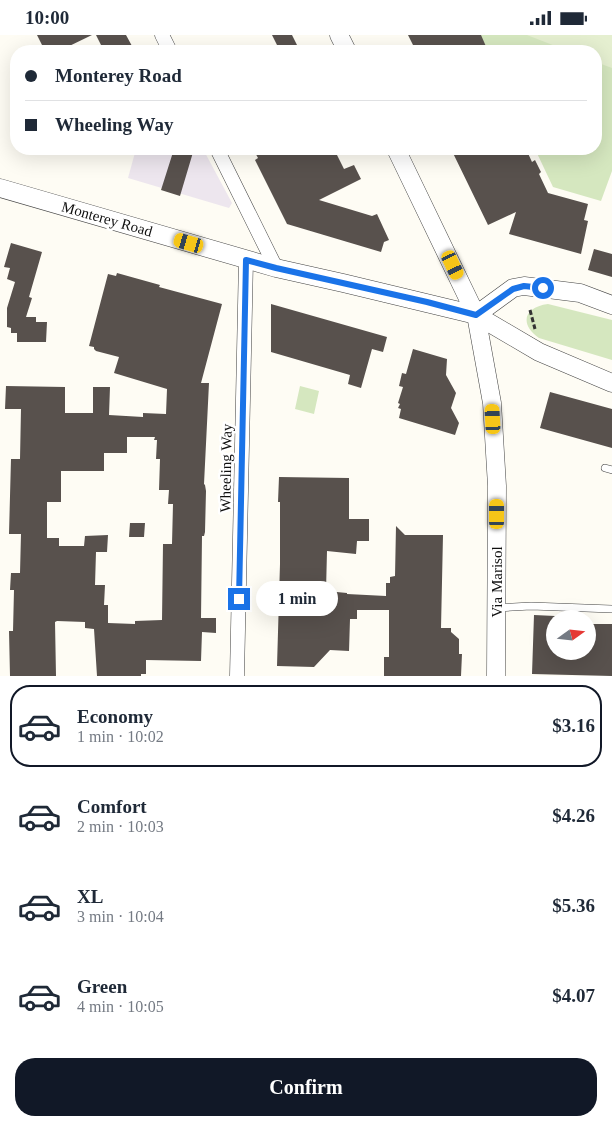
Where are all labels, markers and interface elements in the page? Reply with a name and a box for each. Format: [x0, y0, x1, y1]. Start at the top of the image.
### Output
text: 10:00 [25, 7, 69, 28]
text: Monterey Road [55, 65, 182, 86]
text: Wheeling Way [55, 114, 173, 135]
street label: Monterey Road [60, 198, 155, 240]
car [172, 232, 205, 254]
car [439, 248, 466, 282]
route start [532, 277, 554, 299]
car [484, 404, 501, 434]
street label: Wheeling Way [217, 423, 235, 513]
car [489, 499, 504, 529]
street label: Via Marisol [489, 546, 505, 618]
callout: 1 min [256, 581, 339, 617]
route end [228, 588, 250, 610]
text: 1 min [278, 590, 316, 607]
north arrow [546, 610, 596, 660]
map controls [546, 610, 596, 660]
icon: car [17, 704, 62, 749]
text: Economy [77, 706, 153, 727]
text: $3.16 [552, 715, 595, 736]
text: 1 min · 10:02 [77, 728, 164, 745]
icon: car [17, 794, 62, 839]
text: Comfort [77, 796, 147, 817]
text: $4.26 [552, 805, 595, 826]
text: 2 min · 10:03 [77, 818, 164, 835]
icon: car [17, 884, 62, 929]
text: XL [77, 886, 103, 907]
text: $5.36 [552, 895, 595, 916]
text: 3 min · 10:04 [77, 908, 164, 925]
icon: car [17, 974, 62, 1019]
text: Green [77, 976, 127, 997]
text: $4.07 [552, 985, 595, 1006]
text: 4 min · 10:05 [77, 998, 164, 1015]
button: Confirm [15, 1058, 597, 1116]

